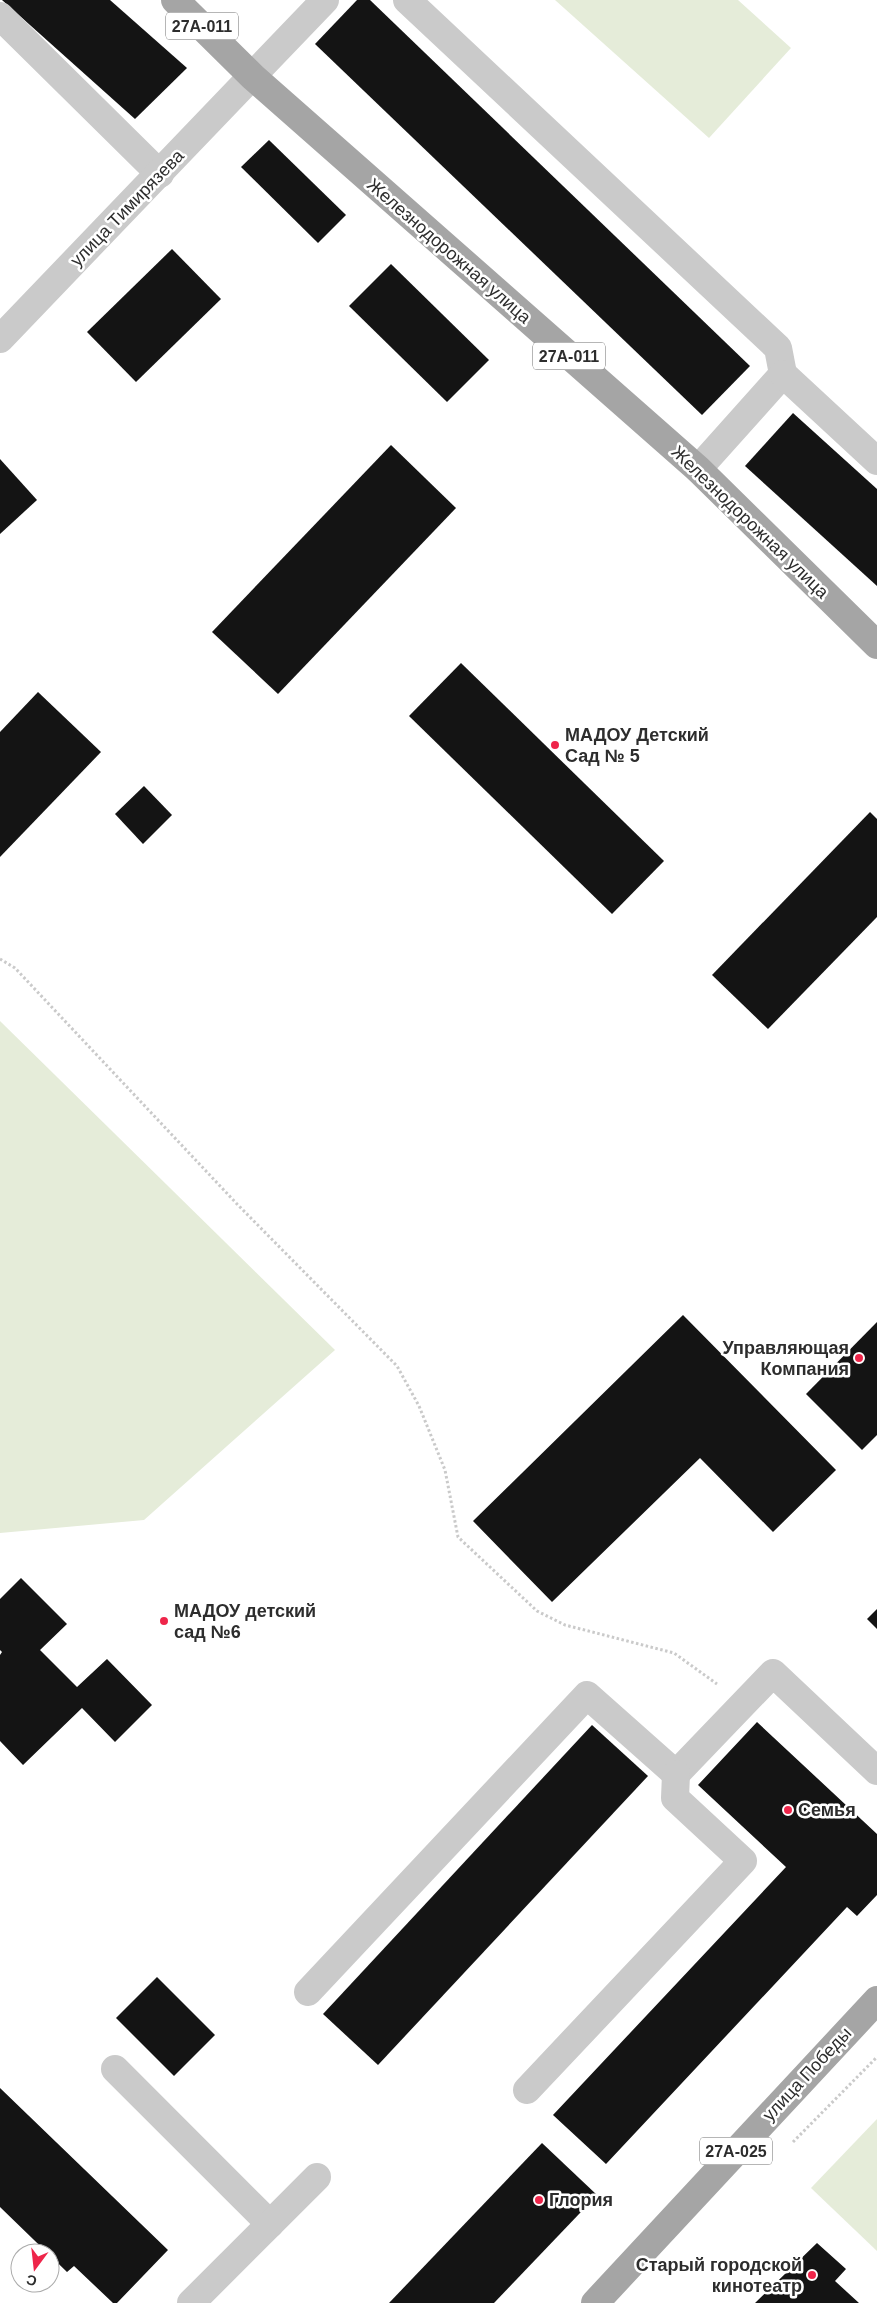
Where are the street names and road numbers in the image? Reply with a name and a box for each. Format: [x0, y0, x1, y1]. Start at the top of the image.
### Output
road number: 27А-011 [166, 12, 238, 40]
street label: улица Тимирязева [66, 145, 188, 270]
street label: Железнодорожная улица [363, 174, 536, 328]
road number: 27А-011 [533, 342, 605, 370]
street label: Железнодорожная улица [667, 442, 833, 603]
street label: улица Победы [759, 2023, 855, 2125]
road number: 27А-025 [700, 2138, 772, 2164]

